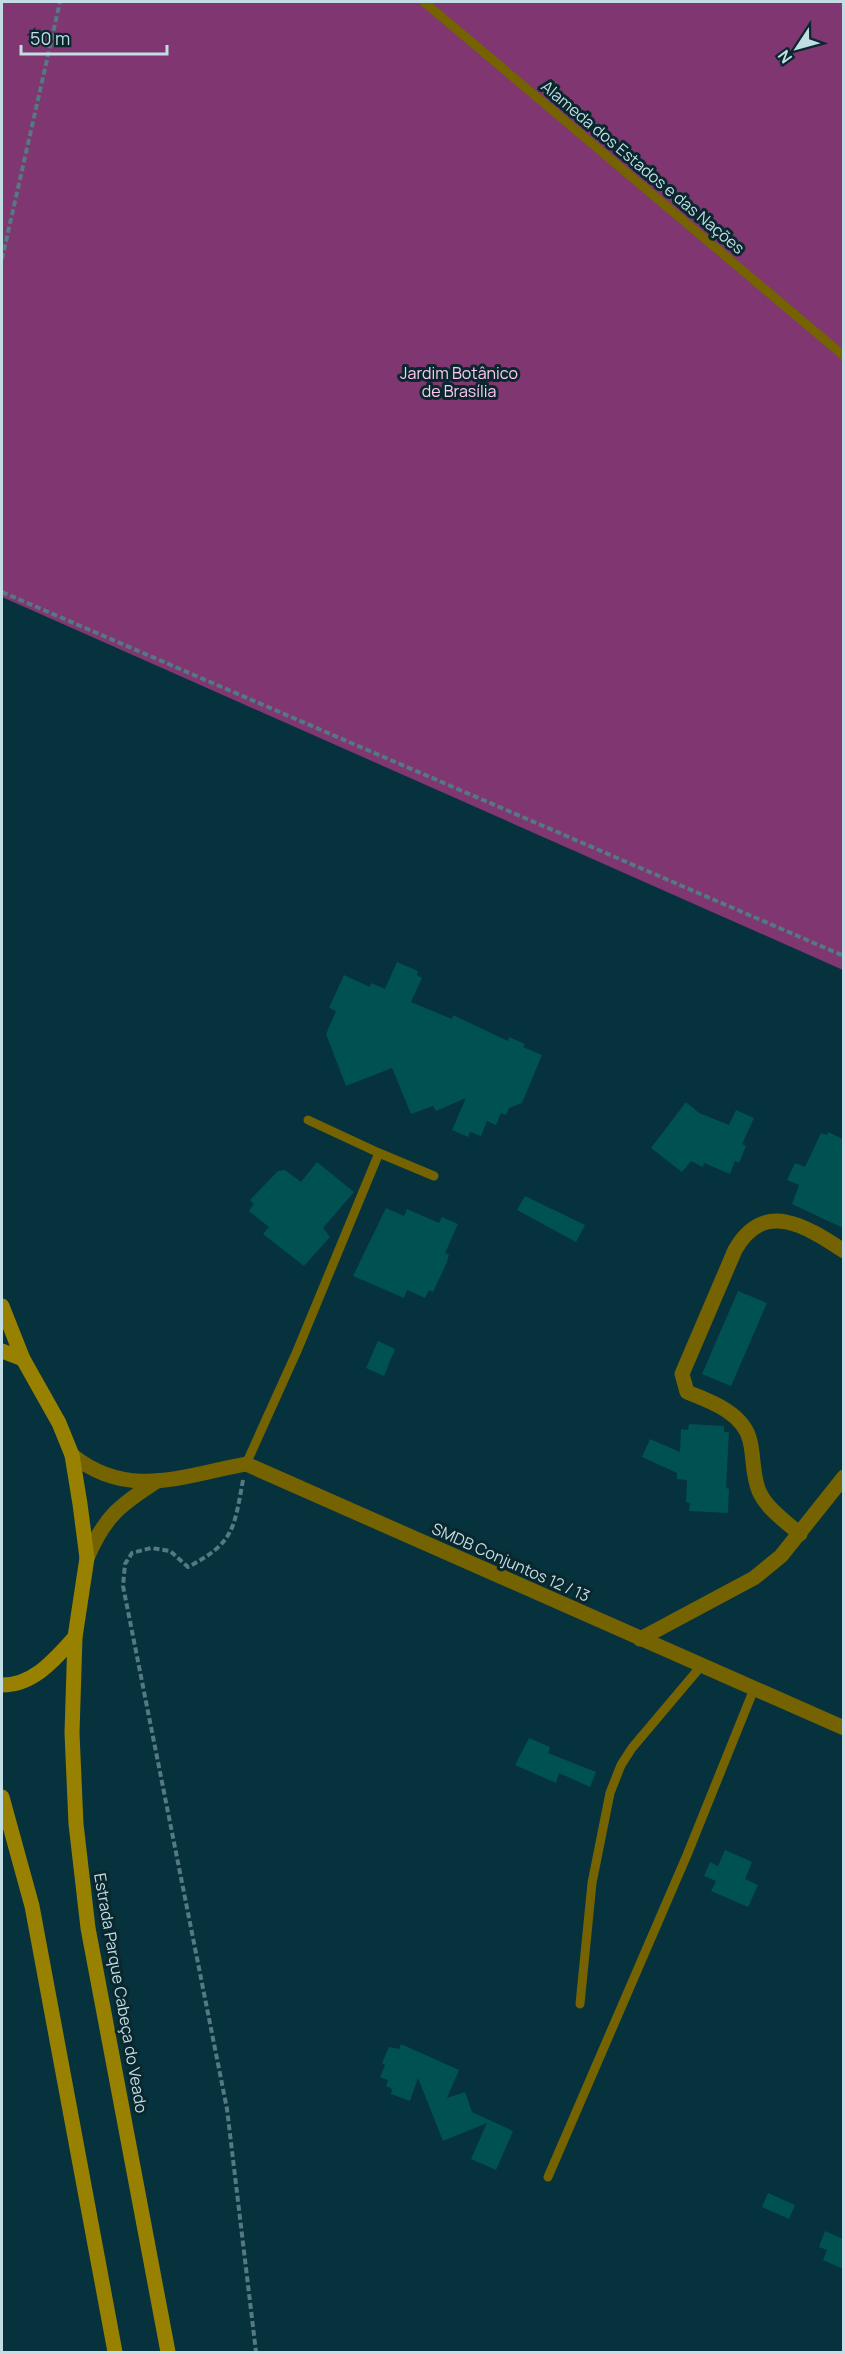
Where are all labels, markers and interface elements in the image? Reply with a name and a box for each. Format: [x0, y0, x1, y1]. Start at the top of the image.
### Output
scale bar [21, 18, 166, 56]
north arrow [767, 18, 827, 78]
text: 50 m [30, 26, 70, 50]
text: N [773, 46, 797, 68]
street label: Alameda dos Estados e das Nações [537, 75, 749, 259]
park label: Jardim Botânico de Brasília [400, 362, 518, 402]
street label: SMDB Conjuntos 12 / 13 [429, 1517, 593, 1607]
street label: Estrada Parque Cabeça do Veado [89, 1871, 153, 2115]

